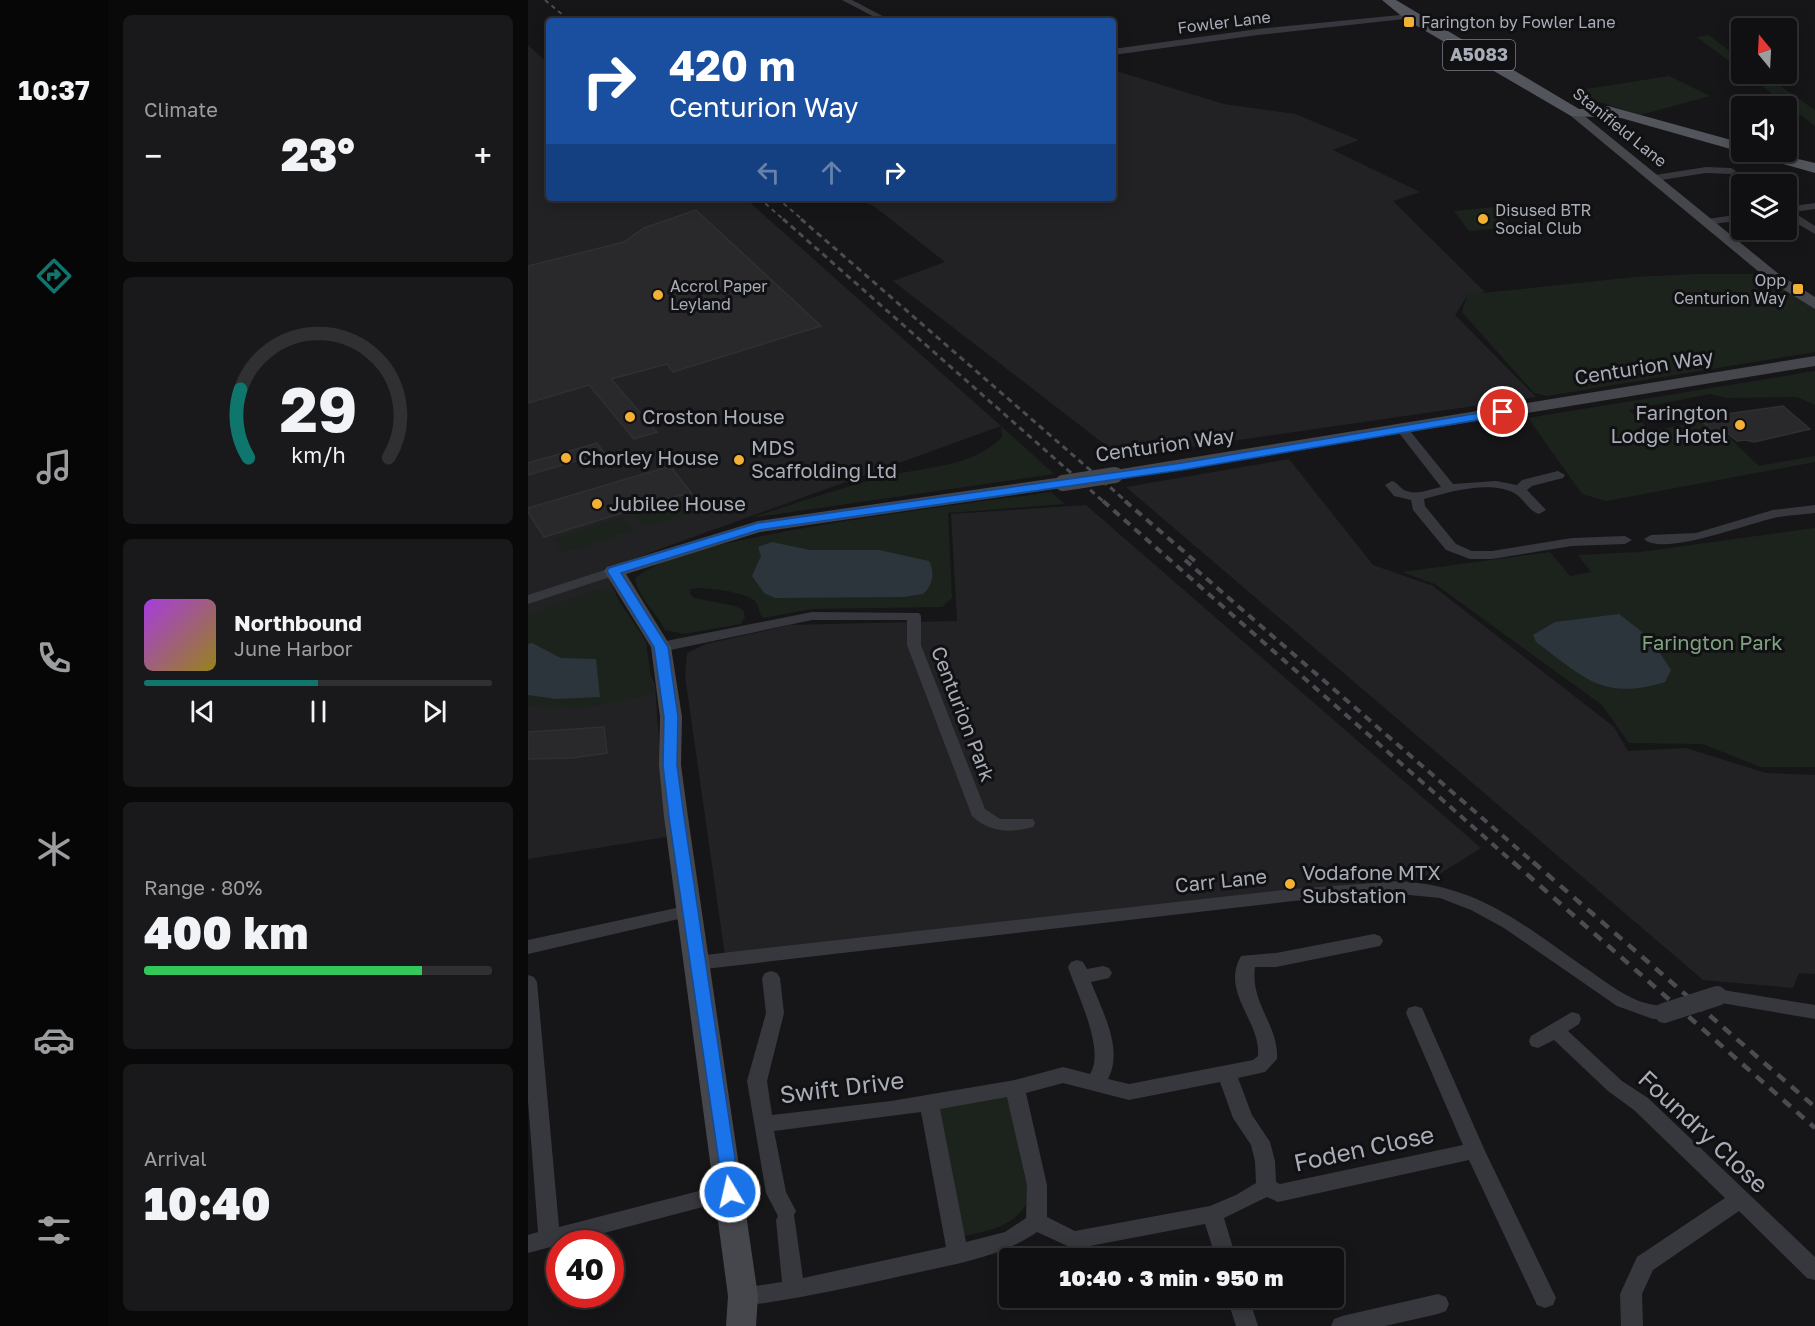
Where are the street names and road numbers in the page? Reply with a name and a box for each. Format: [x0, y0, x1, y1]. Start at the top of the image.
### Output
street label: Fowler Lane [1176, 6, 1272, 38]
road number: A5083 [1443, 40, 1515, 70]
street label: Stanifield Lane [1569, 83, 1671, 171]
street label: Centurion Way [1573, 343, 1715, 389]
street label: Centurion Way [1094, 422, 1236, 466]
street label: Centurion Park [927, 643, 1001, 785]
street label: Carr Lane [1174, 863, 1268, 897]
street label: Foundry Close [1633, 1063, 1775, 1198]
street label: Swift Drive [778, 1064, 906, 1109]
street label: Foden Close [1291, 1119, 1436, 1177]

